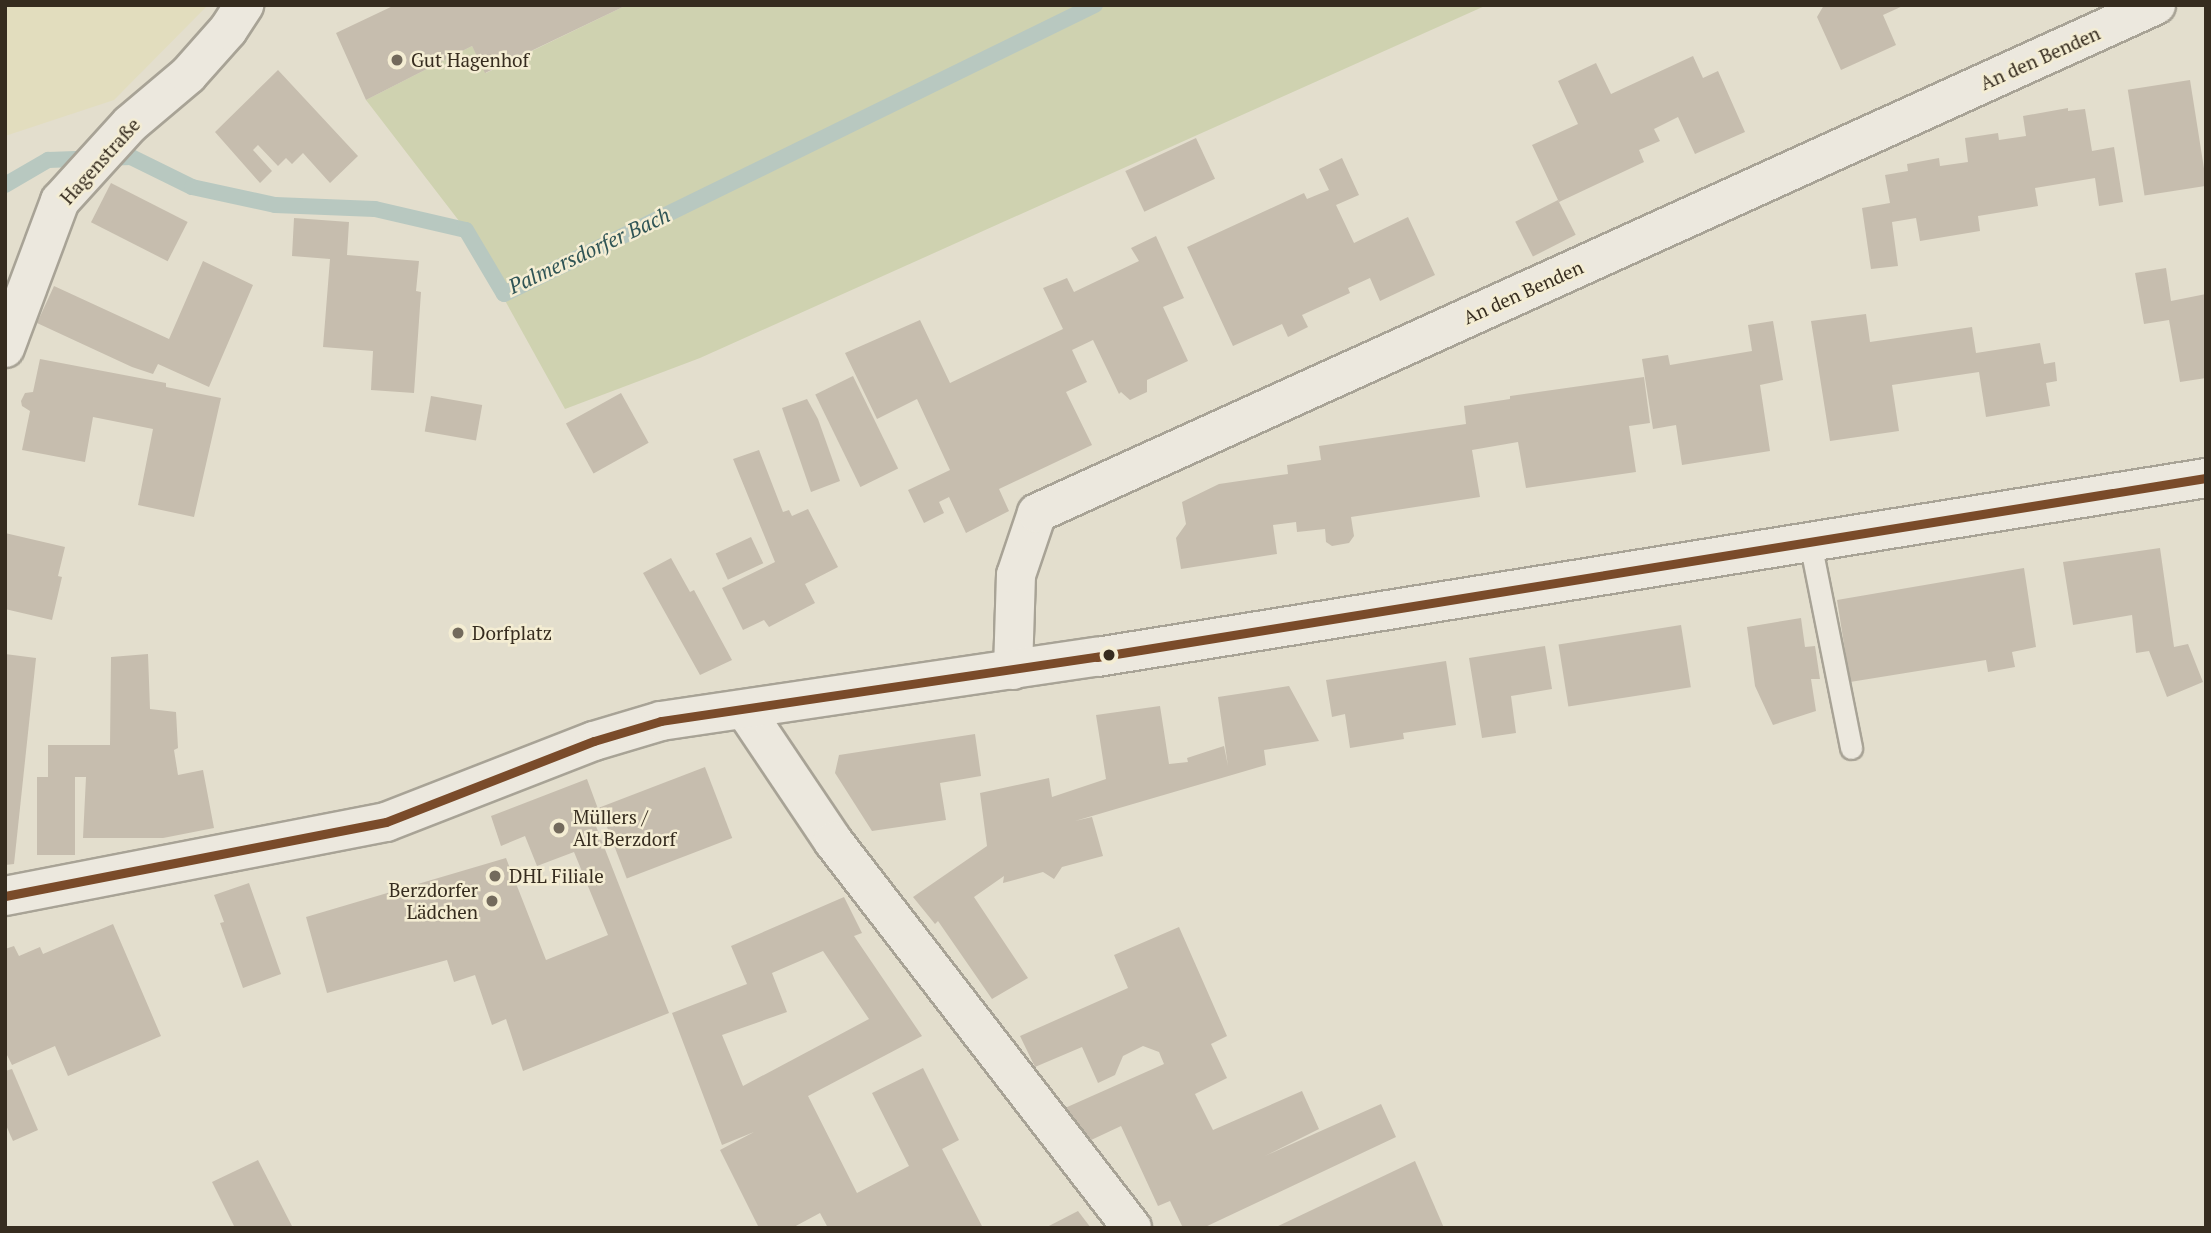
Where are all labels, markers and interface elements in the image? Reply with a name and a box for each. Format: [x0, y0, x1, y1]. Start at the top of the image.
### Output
street label: An den Benden [1977, 21, 2103, 95]
place label: Gut Hagenhof [411, 49, 529, 71]
marker: Gut Hagenhof [389, 52, 405, 68]
street label: Hagenstraße [55, 113, 145, 209]
water label: Palmersdorfer Bach [504, 201, 674, 299]
street label: An den Benden [1460, 255, 1586, 329]
place label: Dorfplatz [472, 622, 552, 644]
marker: Dorfplatz [450, 625, 466, 641]
unlabelled marker [1102, 648, 1116, 662]
place label: Müllers / Alt Berzdorf [573, 806, 676, 850]
marker: Müllers / Alt Berzdorf [551, 820, 567, 836]
place label: DHL Filiale [509, 865, 604, 887]
marker: DHL Filiale [487, 868, 503, 884]
place label: Berzdorfer Lädchen [389, 879, 478, 923]
marker: Berzdorfer Lädchen [484, 893, 500, 909]

